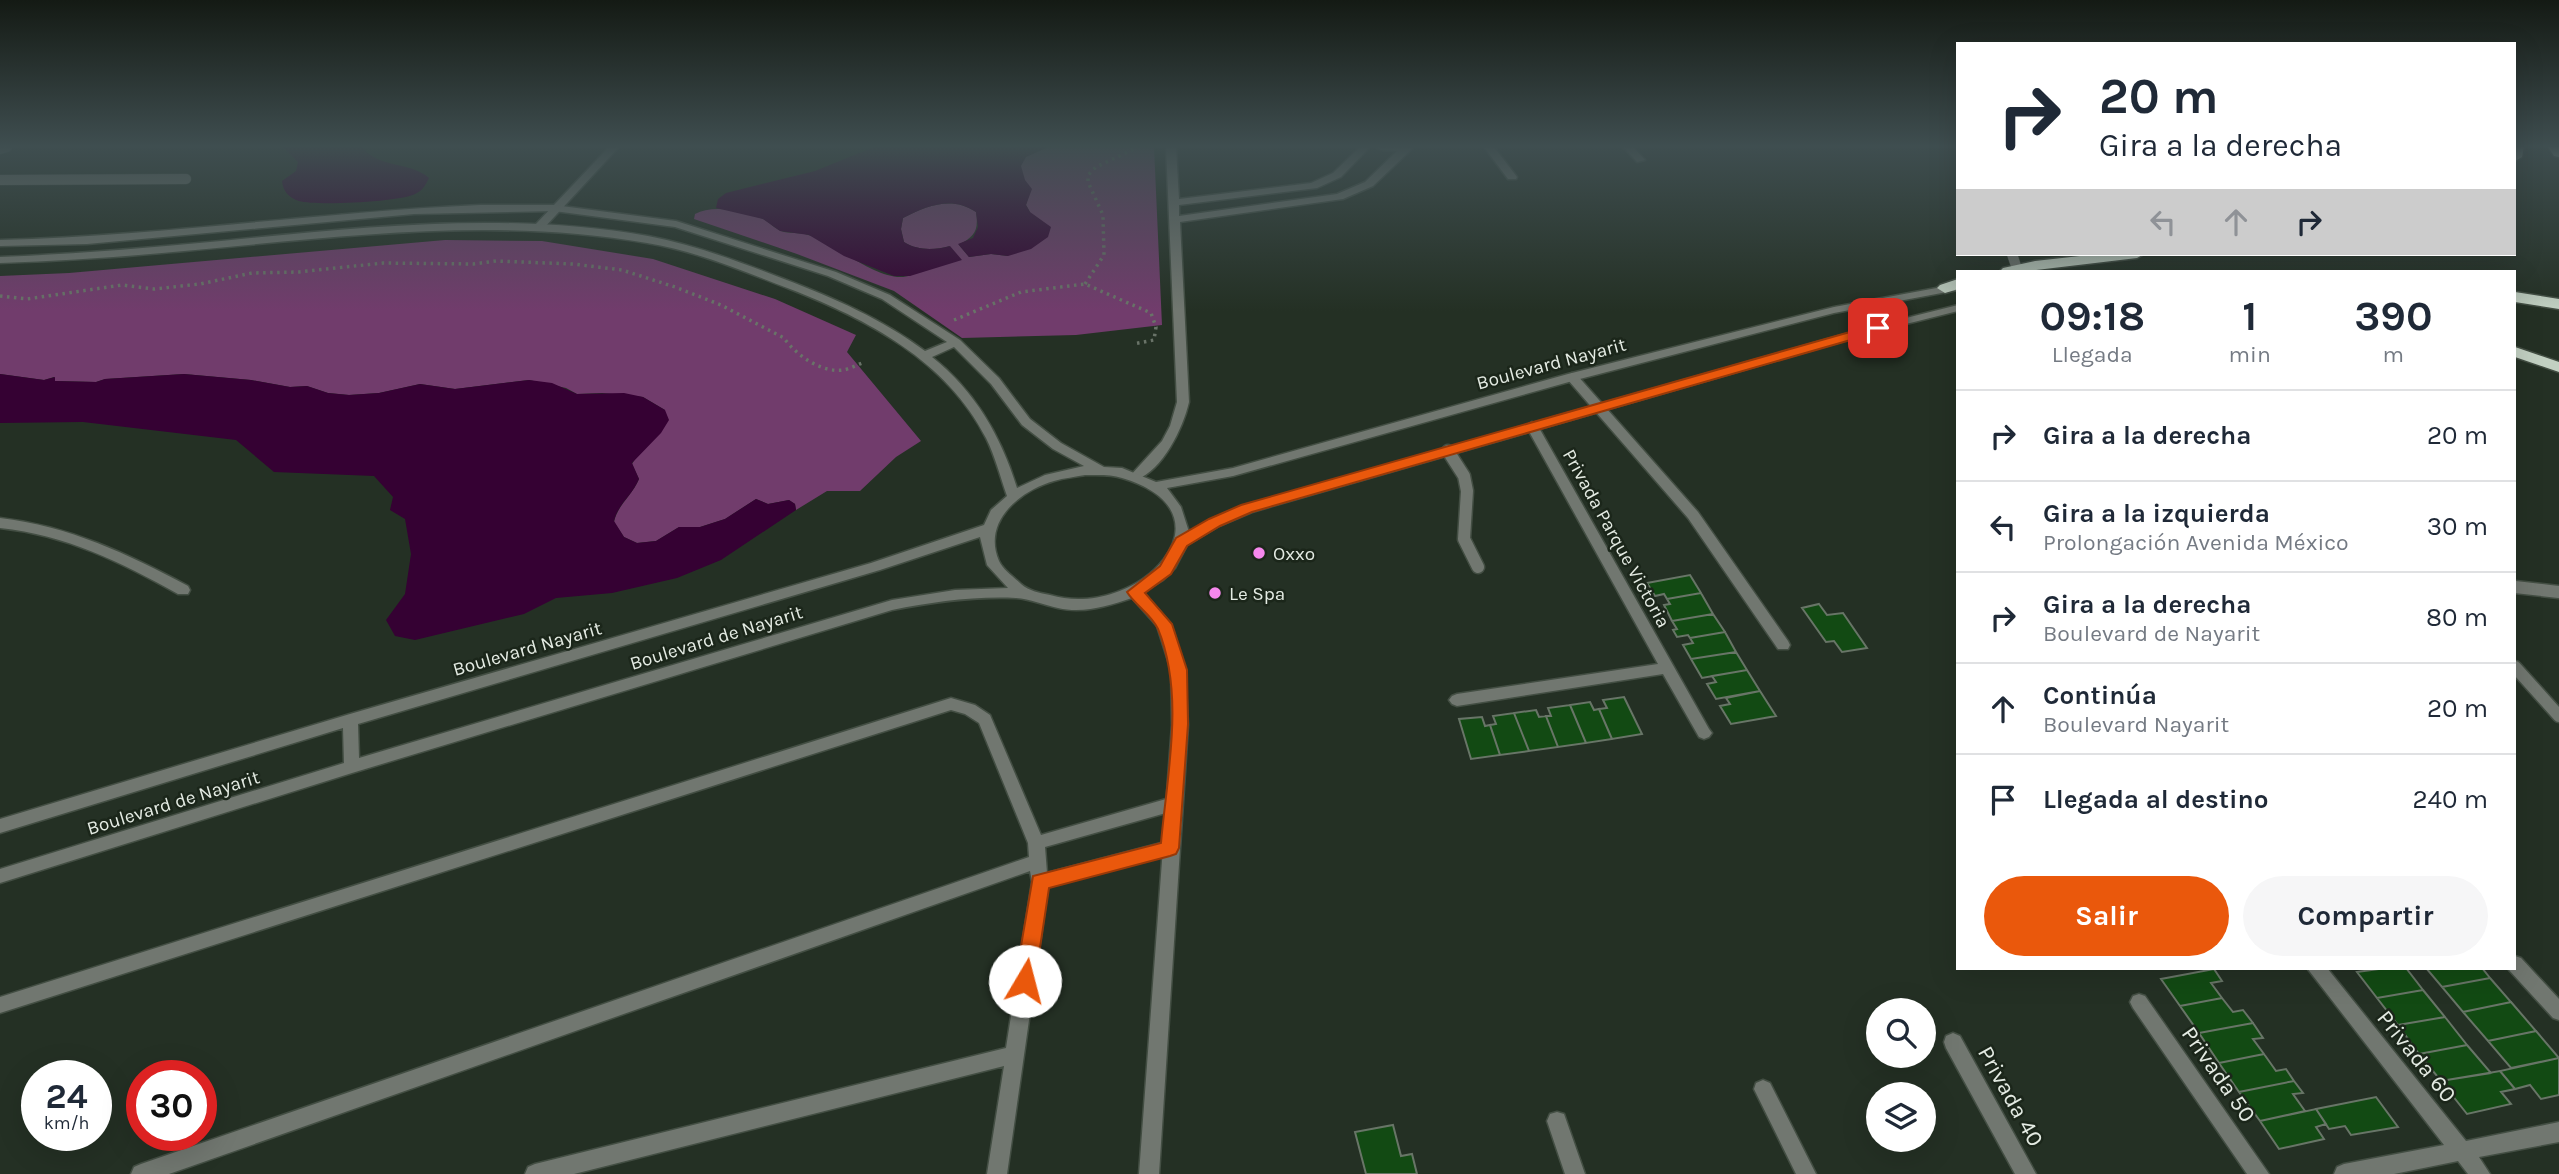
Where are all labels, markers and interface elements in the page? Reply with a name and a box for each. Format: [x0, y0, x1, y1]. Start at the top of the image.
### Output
text: 20 m [2099, 68, 2219, 125]
icon: right [1984, 70, 2075, 161]
text: Gira a la derecha [2099, 127, 2342, 164]
icon: left [2144, 203, 2182, 241]
icon: ahead [2217, 203, 2255, 241]
icon: right [2290, 203, 2328, 241]
text: 09:18 [2039, 291, 2145, 341]
text: 1 [2242, 291, 2257, 341]
text: 390 [2354, 291, 2433, 341]
pin [1848, 298, 1908, 358]
icon: arrive [1859, 309, 1897, 347]
street label: Boulevard Nayarit [1474, 333, 1628, 395]
text: Llegada [2052, 341, 2133, 368]
text: min [2229, 341, 2271, 368]
text: m [2383, 341, 2404, 368]
icon: right [1984, 417, 2022, 455]
text: Gira a la derecha [2043, 420, 2252, 451]
text: 20 m [2427, 420, 2488, 451]
street label: Privada Parque Victoria [1558, 445, 1674, 632]
text: Gira a la izquierda [2043, 498, 2270, 529]
icon: left [1984, 508, 2022, 546]
text: 30 m [2427, 511, 2488, 542]
text: Prolongación Avenida México [2043, 529, 2349, 556]
place label: Oxxo [1273, 543, 1315, 565]
marker: Oxxo [1251, 545, 1267, 561]
place label: Le Spa [1229, 583, 1285, 605]
marker: Le Spa [1207, 585, 1223, 601]
text: Gira a la derecha [2043, 589, 2252, 620]
icon: right [1984, 599, 2022, 637]
street label: Boulevard de Nayarit [627, 601, 805, 675]
text: 80 m [2426, 602, 2488, 633]
street label: Boulevard Nayarit [450, 617, 604, 681]
text: Boulevard de Nayarit [2043, 620, 2260, 647]
text: Continúa [2043, 680, 2157, 711]
icon: ahead [1984, 690, 2022, 728]
text: 20 m [2427, 693, 2488, 724]
text: Boulevard Nayarit [2043, 711, 2229, 738]
street label: Boulevard de Nayarit [84, 766, 262, 840]
icon: arrive [1984, 781, 2022, 819]
text: Llegada al destino [2043, 784, 2269, 815]
text: 240 m [2412, 784, 2488, 815]
button: Salir [1984, 876, 2229, 956]
button: Compartir [2243, 876, 2488, 956]
position arrow [988, 944, 1062, 1018]
map controls [1866, 998, 1936, 1152]
button: search [1866, 998, 1936, 1068]
street label: Privada 60 [2371, 1005, 2462, 1108]
street label: Privada 50 [2176, 1021, 2261, 1127]
street label: Privada 40 [1972, 1041, 2049, 1151]
speed limit sign: 30 [126, 1060, 217, 1151]
text: 24 [46, 1076, 88, 1117]
button: layers [1866, 1082, 1936, 1152]
text: km/h [44, 1112, 89, 1134]

